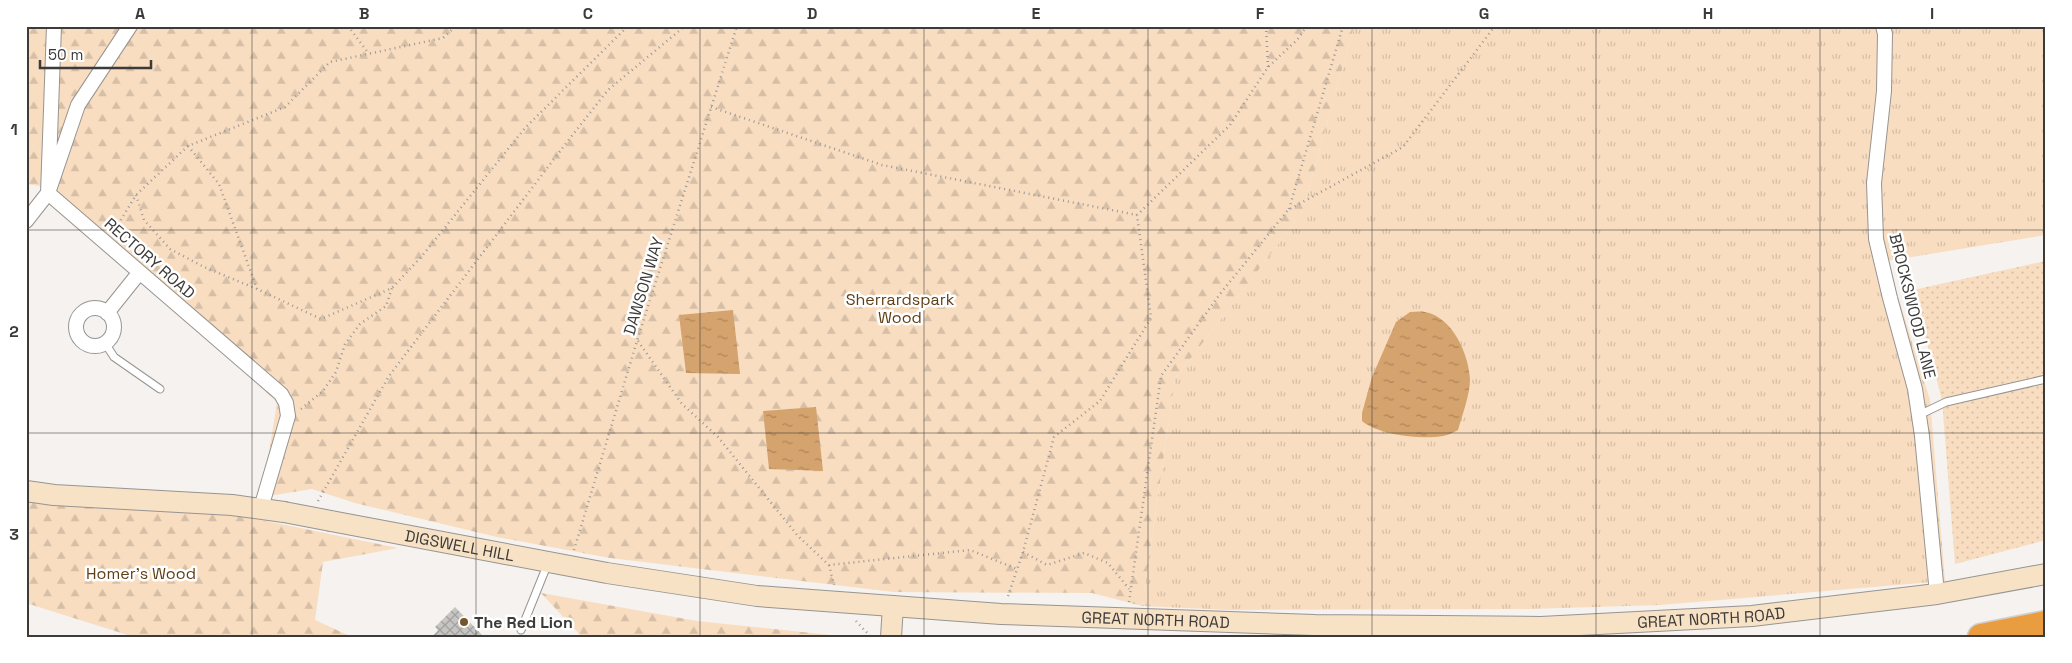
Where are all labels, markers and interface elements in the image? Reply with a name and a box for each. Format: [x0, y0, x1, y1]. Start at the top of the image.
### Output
text: A [135, 3, 145, 24]
text: B [359, 3, 369, 24]
text: C [583, 3, 593, 24]
text: D [807, 3, 817, 24]
text: E [1032, 3, 1041, 24]
text: F [1256, 3, 1265, 24]
text: G [1479, 3, 1489, 24]
text: H [1703, 3, 1713, 24]
text: I [1930, 3, 1934, 24]
scale bar [40, 38, 151, 70]
text: 50 m [48, 45, 83, 64]
text: 1 [10, 119, 18, 140]
street label: RECTORY ROAD [100, 213, 199, 304]
street label: BROCKSWOOD LANE [1884, 231, 1941, 381]
street label: DAWSON WAY [619, 234, 668, 338]
park label: Sherrardspark Wood [846, 289, 955, 328]
text: 2 [9, 321, 19, 342]
text: 3 [9, 524, 19, 545]
street label: DIGSWELL HILL [403, 525, 516, 566]
park label: Homer's Wood [86, 563, 196, 584]
street label: GREAT NORTH ROAD [1637, 602, 1787, 633]
street label: GREAT NORTH ROAD [1081, 607, 1230, 633]
place label: The Red Lion [474, 612, 573, 633]
marker: The Red Lion [458, 616, 470, 628]

